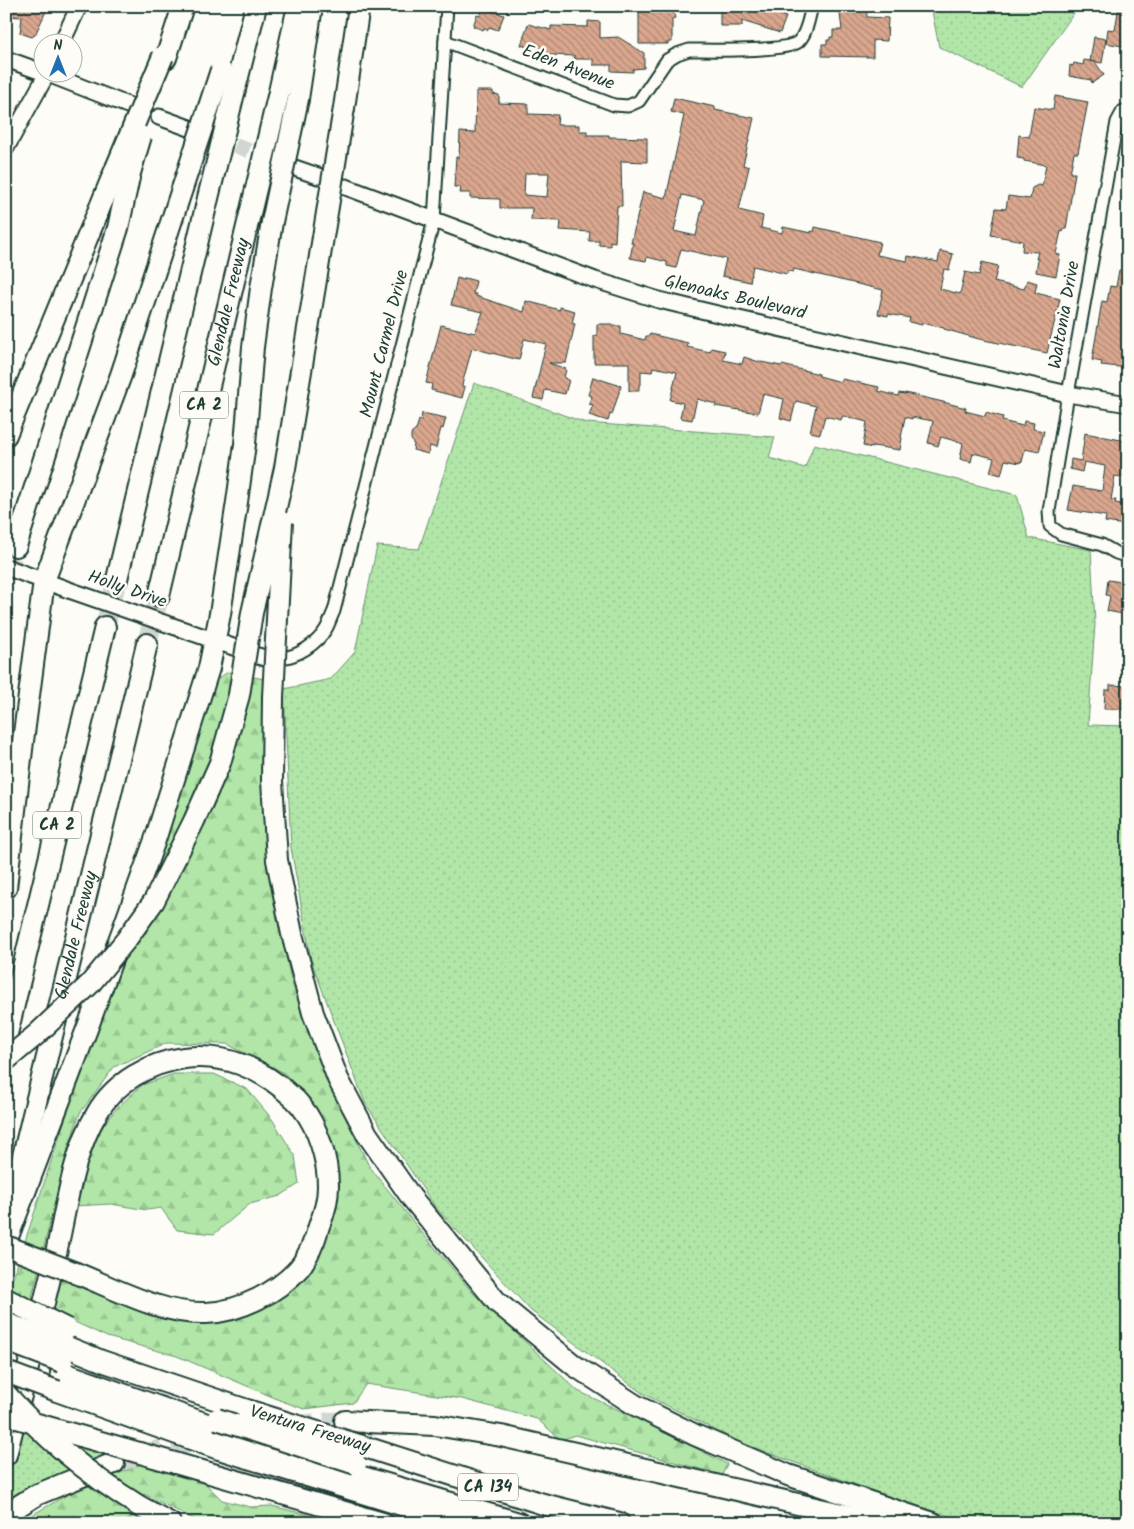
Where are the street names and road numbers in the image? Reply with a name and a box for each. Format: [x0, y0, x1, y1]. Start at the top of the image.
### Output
street label: Eden Avenue [517, 37, 619, 99]
street label: Glendale Freeway [200, 235, 258, 369]
street label: Waltonia Drive [1041, 259, 1089, 371]
street label: Mount Carmel Drive [353, 267, 417, 421]
street label: Glenoaks Boulevard [661, 268, 810, 329]
road number: CA 2 [180, 392, 228, 418]
street label: Holly Drive [83, 563, 171, 617]
road number: CA 2 [33, 812, 81, 838]
street label: Glendale Freeway [47, 868, 106, 1002]
street label: Ventura Freeway [246, 1398, 375, 1462]
road number: CA 134 [458, 1474, 518, 1500]

